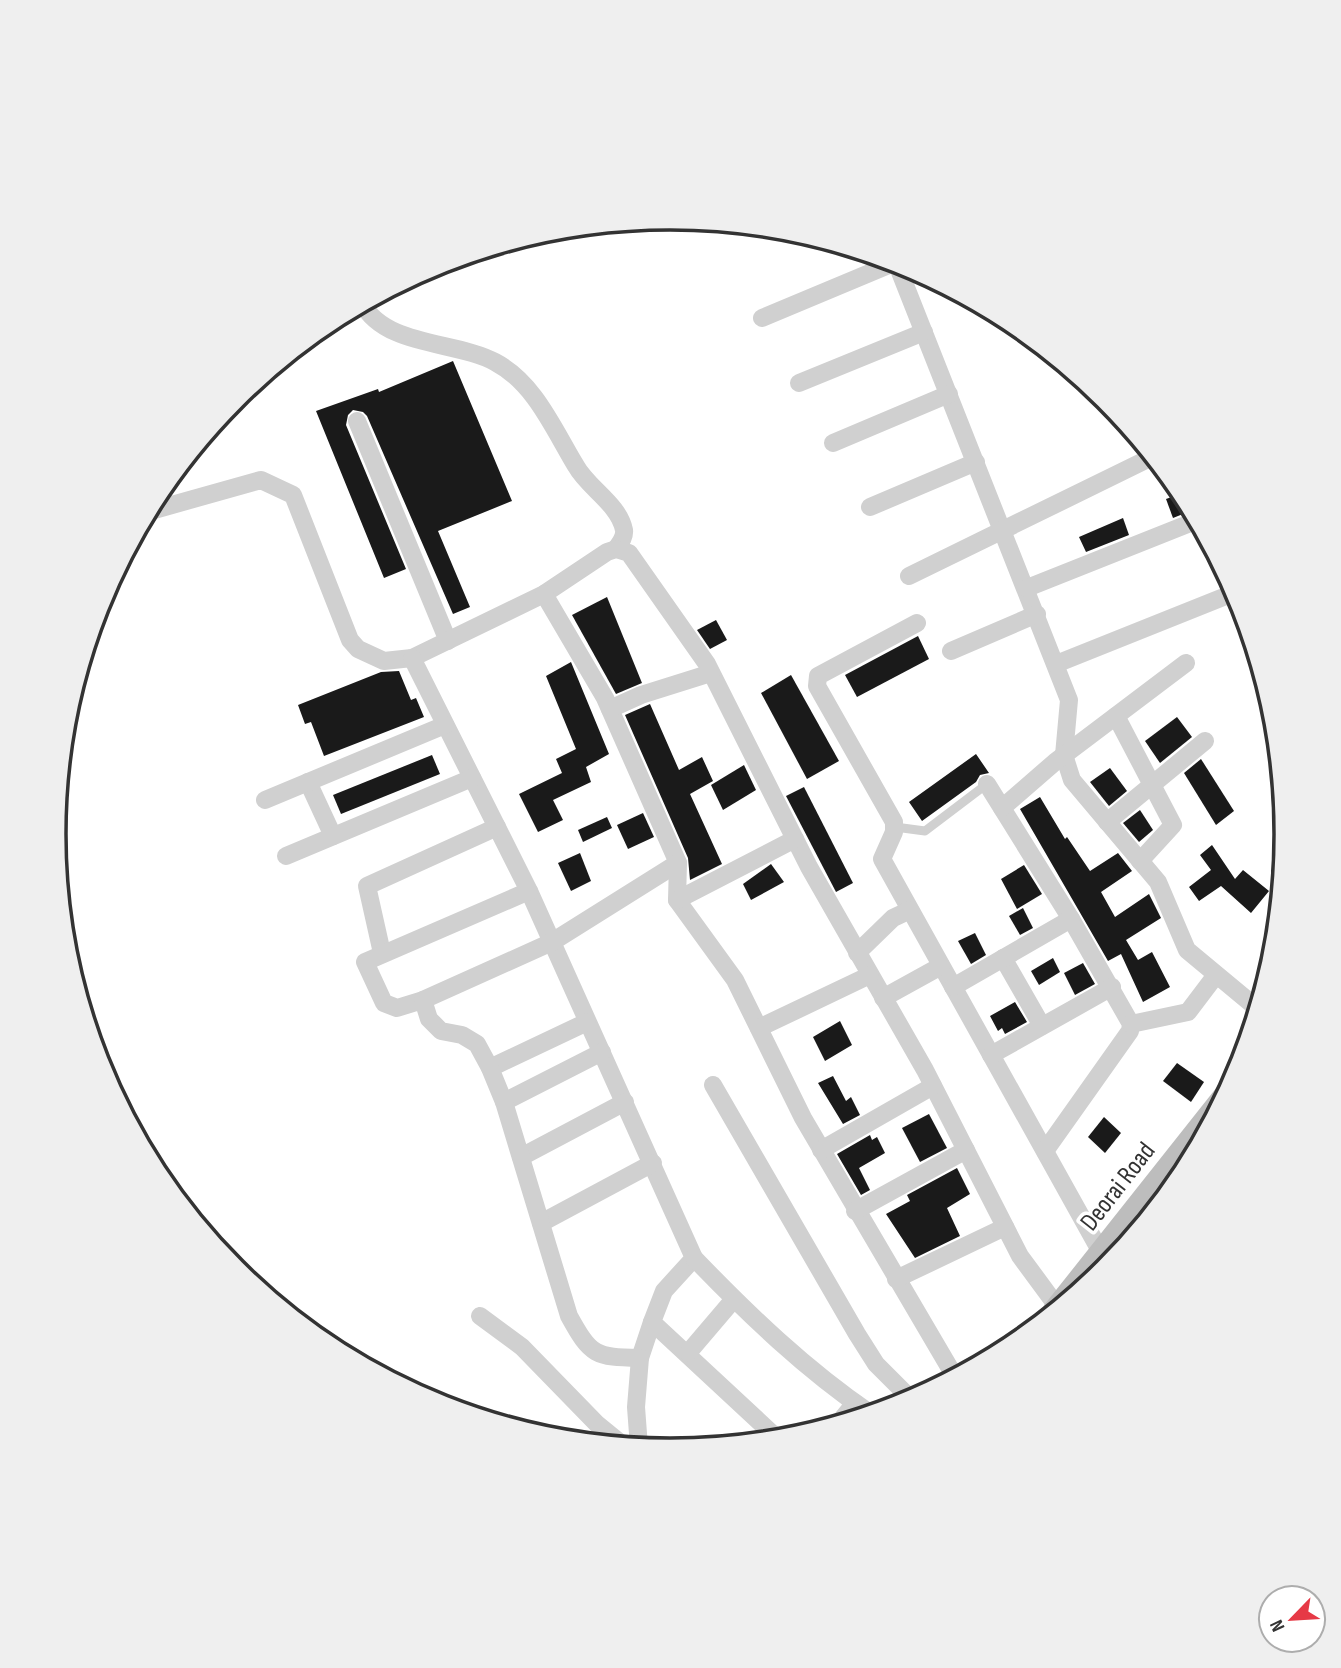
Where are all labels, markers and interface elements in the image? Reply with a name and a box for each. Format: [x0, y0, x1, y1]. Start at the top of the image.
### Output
street label: Deorai Road [1074, 1137, 1162, 1237]
north arrow [1257, 1584, 1327, 1654]
text: N [1265, 1616, 1291, 1635]

